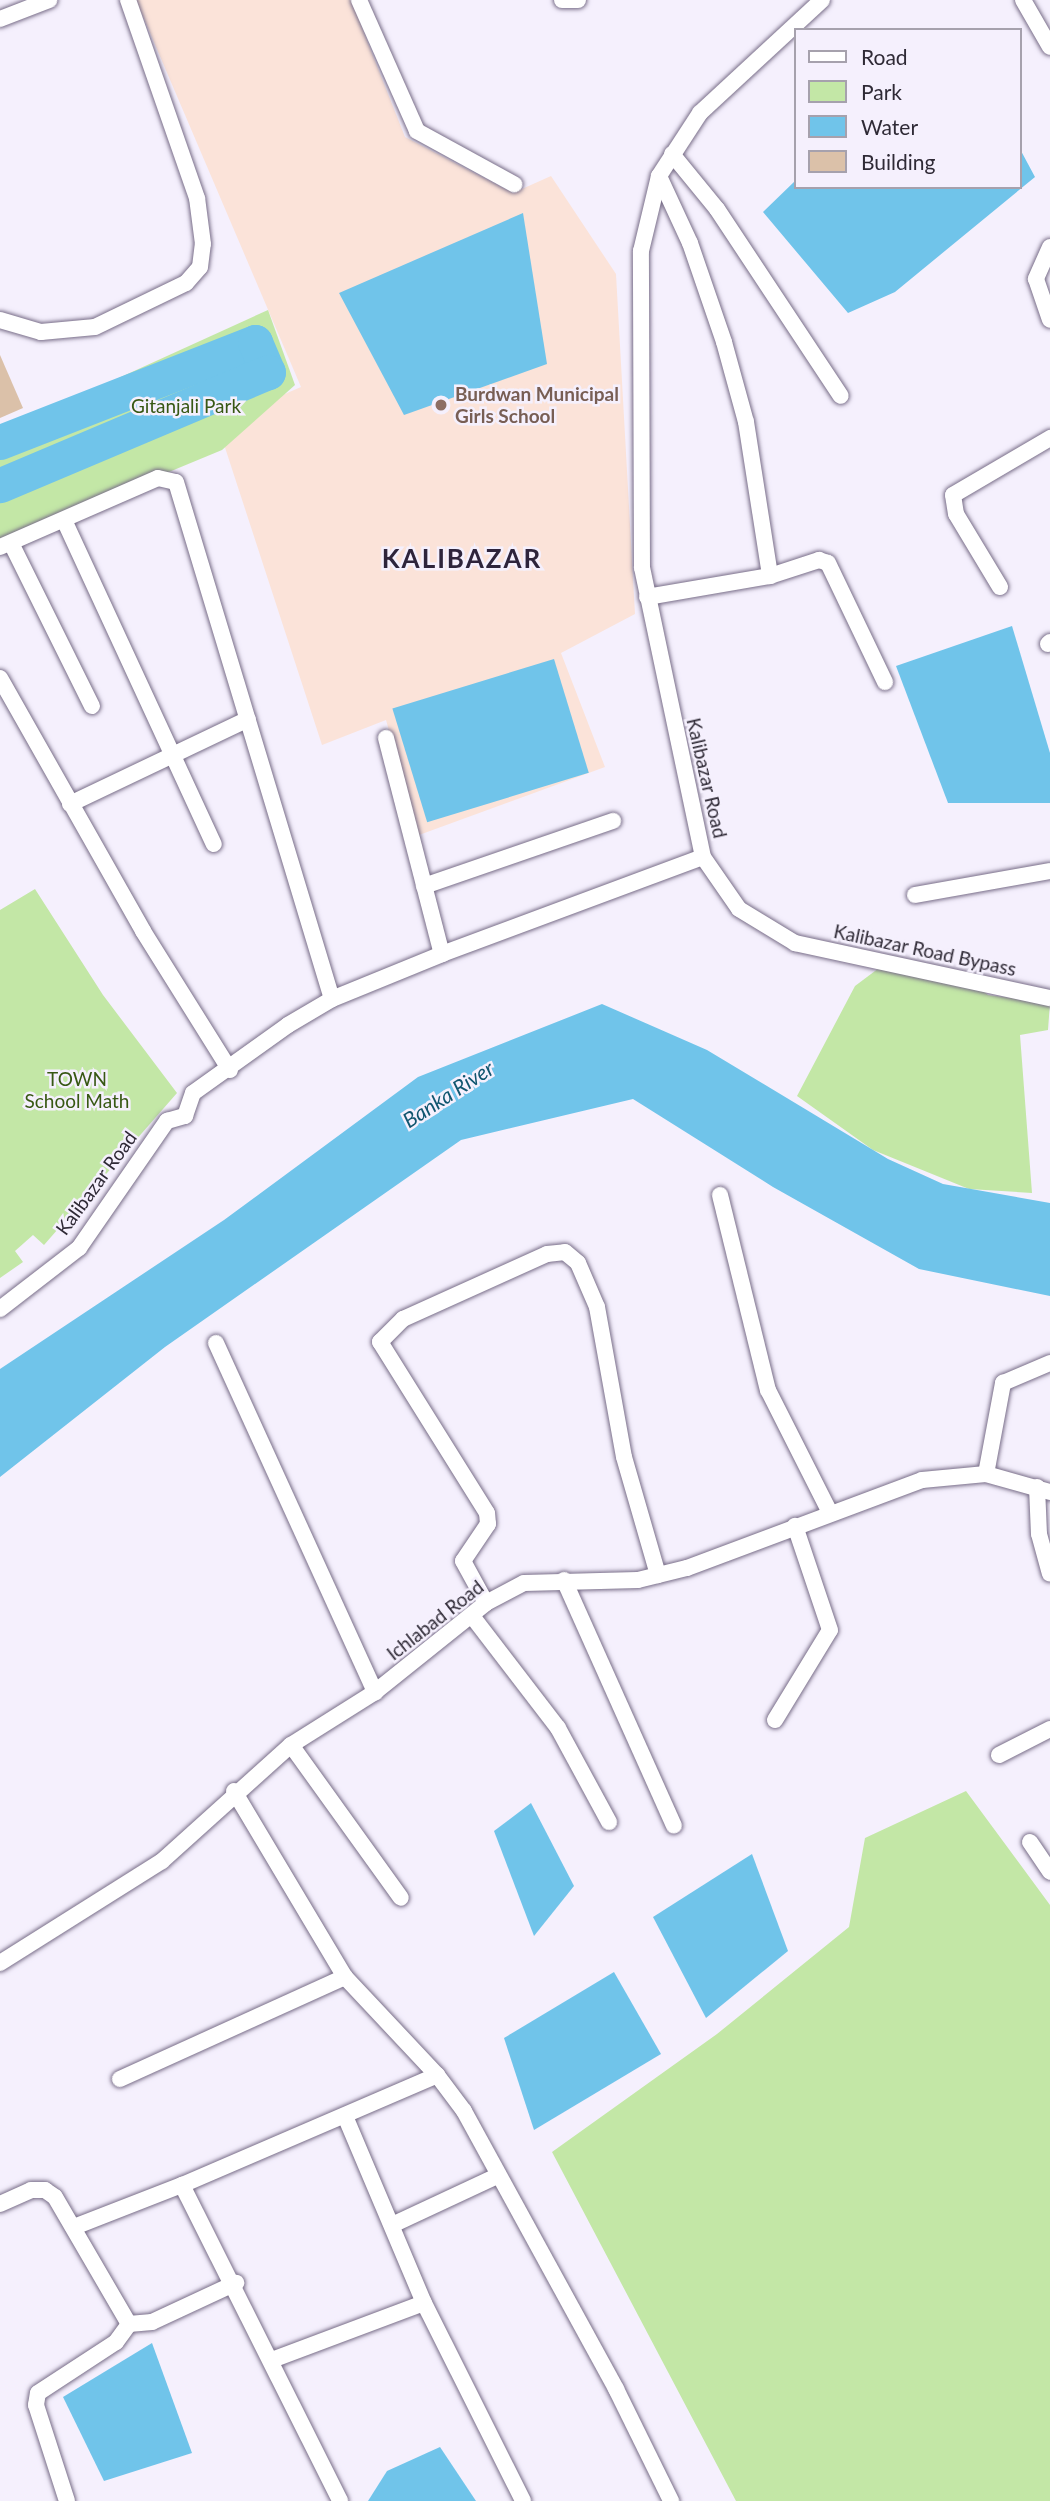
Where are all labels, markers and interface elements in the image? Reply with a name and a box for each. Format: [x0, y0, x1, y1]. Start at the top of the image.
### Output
legend [794, 28, 1022, 189]
text: Road [861, 44, 908, 69]
text: Park [861, 79, 902, 104]
text: Water [861, 114, 918, 139]
text: Building [861, 149, 936, 174]
place label: Burdwan Municipal Girls School [455, 383, 619, 427]
park label: Gitanjali Park [131, 395, 241, 417]
marker: Burdwan Municipal Girls School [433, 397, 449, 413]
district label: KALIBAZAR [383, 543, 541, 575]
street label: Kalibazar Road [682, 715, 732, 841]
street label: Kalibazar Road Bypass [832, 919, 1018, 981]
water label: Banka River [398, 1055, 498, 1133]
park label: TOWN School Math [25, 1068, 129, 1112]
street label: Kalibazar Road [51, 1127, 141, 1239]
street label: Ichlabad Road [382, 1575, 488, 1665]

